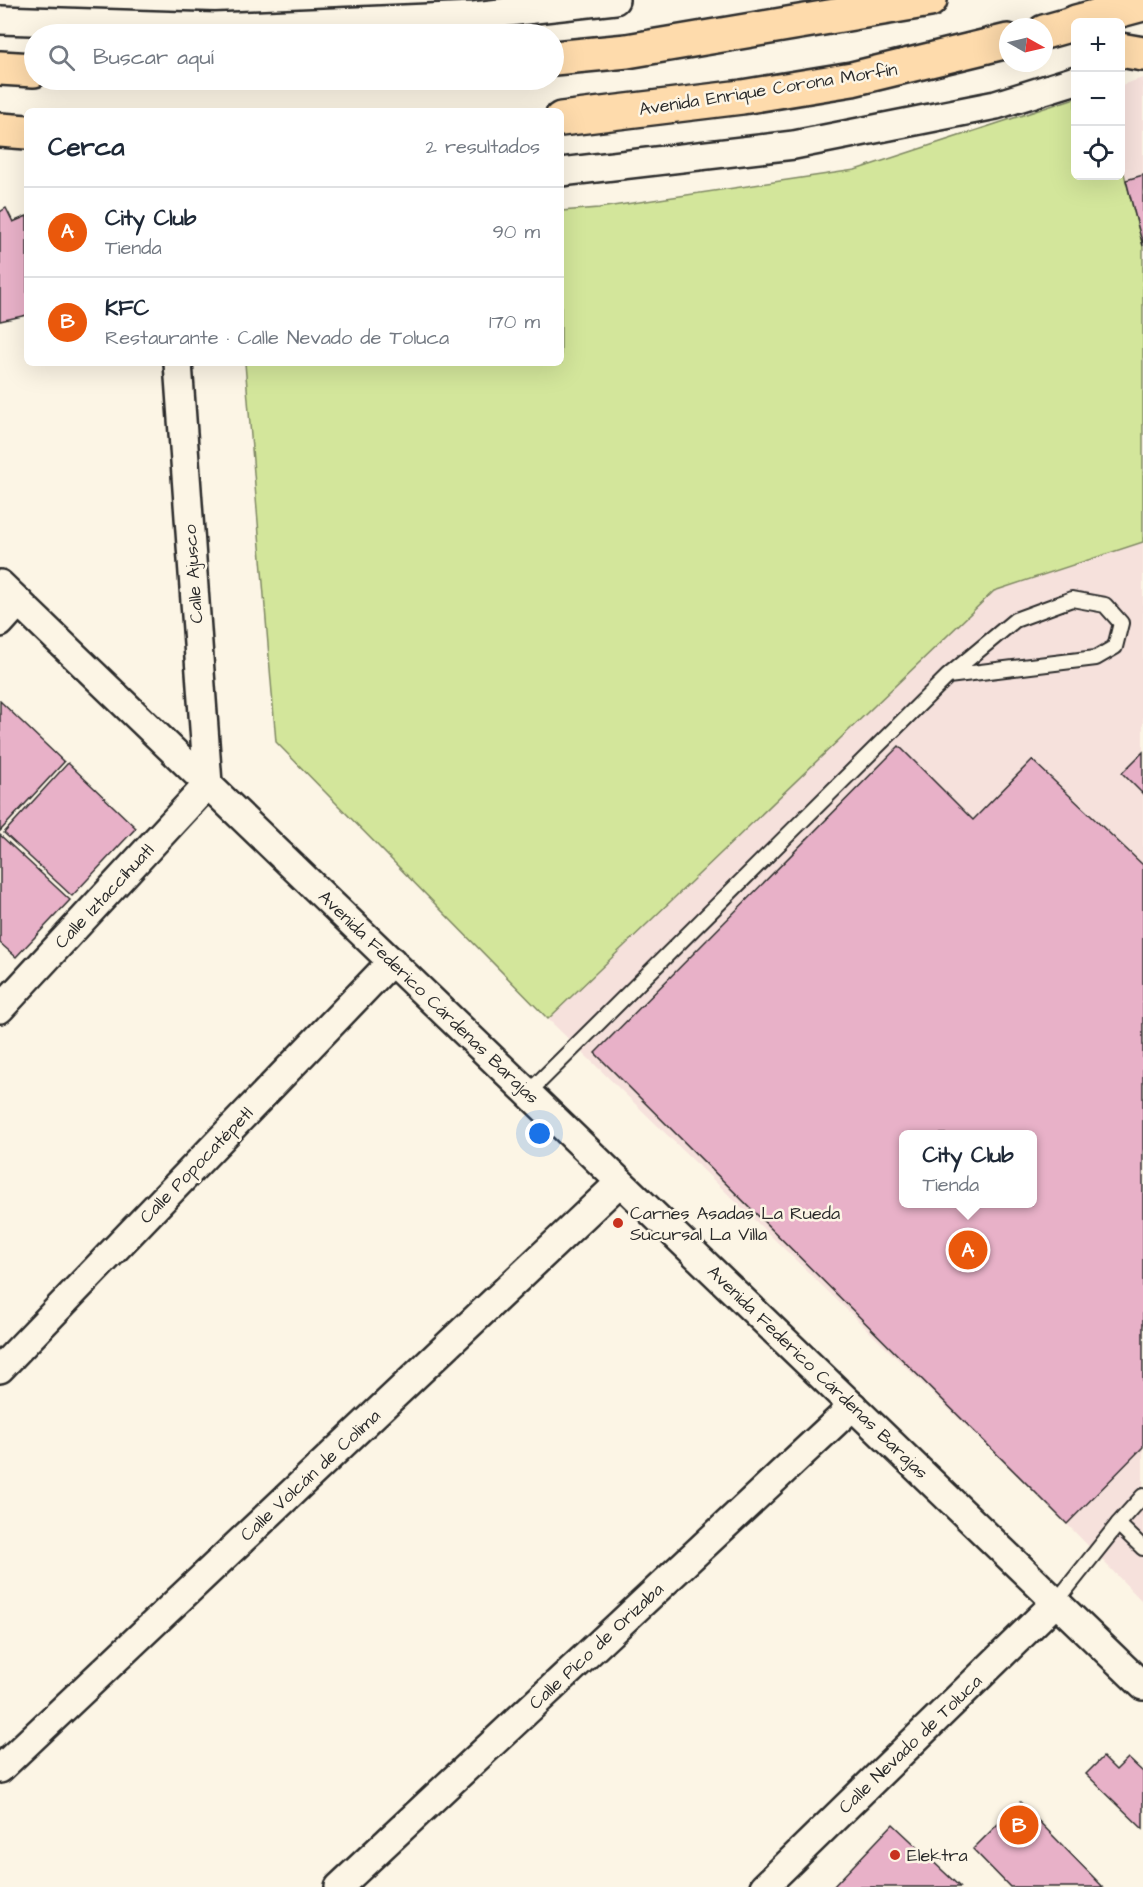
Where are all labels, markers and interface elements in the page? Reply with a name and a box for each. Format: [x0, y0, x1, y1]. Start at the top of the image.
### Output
north arrow [999, 18, 1053, 72]
map controls [1071, 18, 1125, 180]
button: + [1071, 18, 1125, 72]
search box [24, 24, 564, 90]
icon: search [45, 41, 78, 74]
text: Buscar aquí [93, 42, 214, 73]
street label: Avenida Enrique Corona Morfín [637, 57, 899, 122]
button: − [1071, 72, 1125, 126]
button: locate [1071, 126, 1125, 180]
text: Cerca [48, 129, 125, 165]
text: 2 resultados [426, 133, 540, 161]
text: City Club [105, 203, 196, 234]
text: A [61, 218, 74, 246]
text: 90 m [492, 218, 540, 246]
text: Tienda [105, 234, 162, 262]
text: KFC [105, 293, 149, 324]
text: B [60, 308, 75, 336]
text: 170 m [489, 308, 540, 336]
text: Restaurante · Calle Nevado de Toluca [105, 324, 449, 352]
street label: Calle Ajusco [178, 524, 209, 624]
street label: Calle Iztaccíhuatl [49, 838, 160, 954]
street label: Avenida Federico Cárdenas Barajas [313, 885, 545, 1110]
street label: Calle Popocatépetl [134, 1101, 259, 1229]
your location [525, 1119, 554, 1148]
popup [899, 1130, 1037, 1208]
text: City Club [922, 1140, 1014, 1171]
text: Tienda [922, 1171, 979, 1199]
place label: Carnes Asadas La Rueda Sucursal La Villa [630, 1201, 840, 1247]
marker: Carnes Asadas La Rueda Sucursal La Villa [611, 1216, 625, 1230]
pin: A [948, 1228, 988, 1272]
street label: Avenida Federico Cárdenas Barajas [702, 1260, 934, 1485]
street label: Calle Volcán de Colima [235, 1404, 386, 1547]
street label: Calle Pico de Orizaba [524, 1577, 669, 1715]
street label: Calle Nevado de Toluca [833, 1669, 988, 1820]
pin: B [1000, 1802, 1038, 1848]
place label: Elektra [907, 1843, 968, 1868]
marker: Elektra [888, 1848, 902, 1862]

